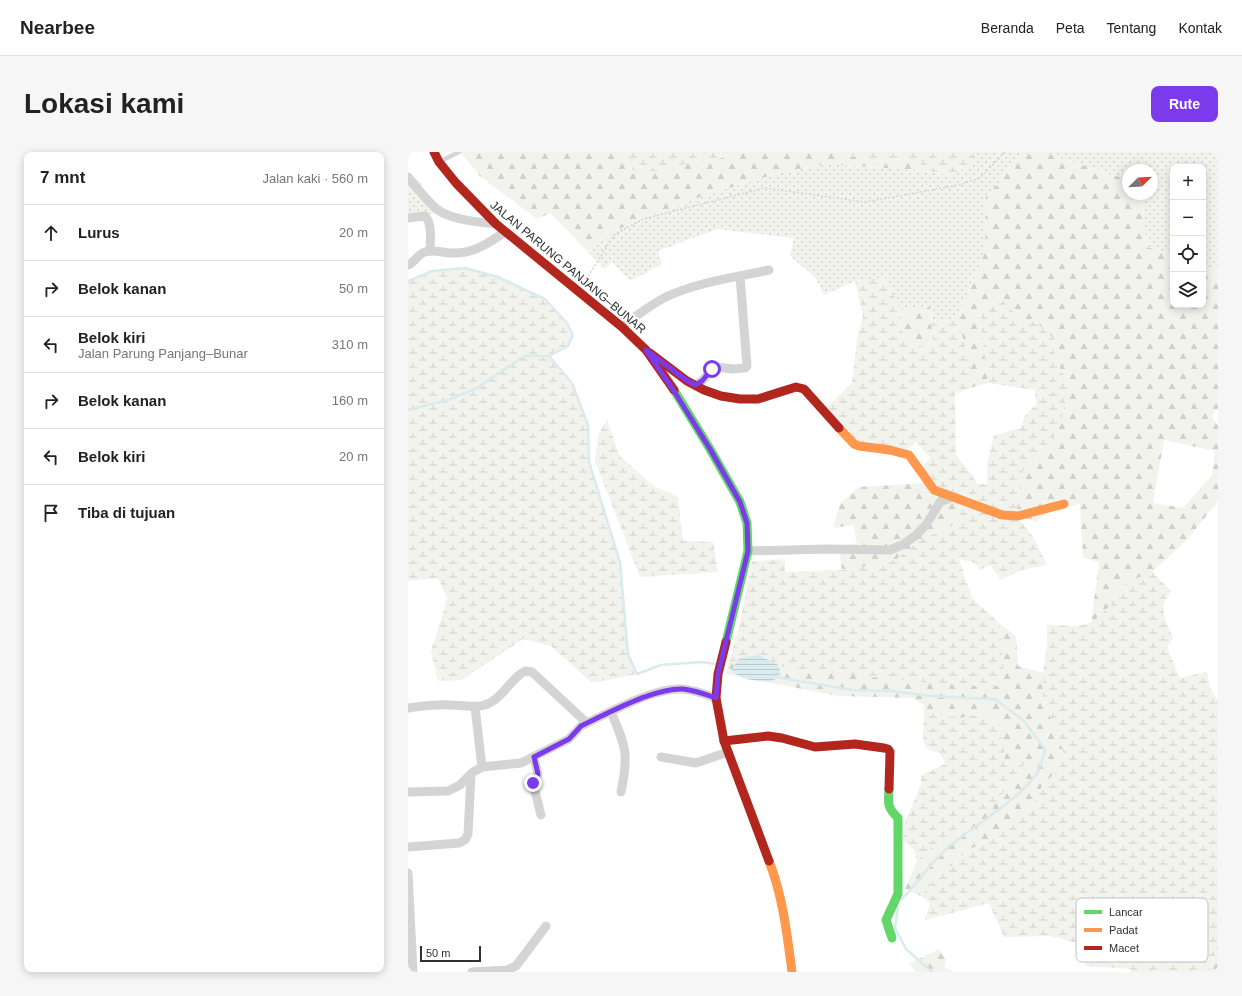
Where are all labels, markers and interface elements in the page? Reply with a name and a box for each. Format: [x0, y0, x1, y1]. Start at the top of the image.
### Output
text: Nearbee [20, 17, 95, 38]
text: Beranda [981, 20, 1034, 36]
text: Peta [1056, 20, 1085, 36]
text: Tentang [1107, 20, 1156, 36]
text: Kontak [1178, 20, 1222, 36]
button: Rute [1151, 86, 1218, 122]
text: Lokasi kami [24, 88, 184, 119]
north arrow [1122, 164, 1158, 200]
map controls [1170, 164, 1206, 308]
button: + [1170, 164, 1206, 200]
text: 7 mnt [40, 168, 85, 187]
text: Jalan kaki · 560 m [263, 171, 368, 186]
street label: JALAN PARUNG PANJANG–BUNAR [487, 198, 649, 337]
button: − [1170, 200, 1206, 236]
icon: ahead [40, 222, 62, 244]
text: Lurus [78, 224, 120, 241]
text: 20 m [339, 225, 368, 240]
button: locate [1170, 236, 1206, 272]
button: layers [1170, 272, 1206, 308]
icon: right [40, 278, 62, 300]
text: Belok kanan [78, 280, 166, 297]
text: 50 m [339, 281, 368, 296]
text: Belok kiri [78, 329, 146, 346]
icon: left [40, 334, 62, 356]
text: 310 m [332, 337, 368, 352]
text: Jalan Parung Panjang–Bunar [78, 346, 248, 361]
route start [703, 360, 721, 378]
icon: right [40, 390, 62, 412]
text: Belok kanan [78, 392, 166, 409]
text: 160 m [332, 393, 368, 408]
icon: left [40, 446, 62, 468]
text: Belok kiri [78, 448, 146, 465]
text: 20 m [339, 449, 368, 464]
icon: arrive [40, 502, 62, 524]
text: Tiba di tujuan [78, 504, 175, 521]
route end [524, 774, 542, 792]
legend [1076, 898, 1208, 962]
text: Lancar [1109, 906, 1143, 918]
text: Padat [1109, 924, 1138, 936]
text: Macet [1109, 942, 1139, 954]
scale bar [420, 944, 481, 963]
text: 50 m [426, 947, 450, 959]

